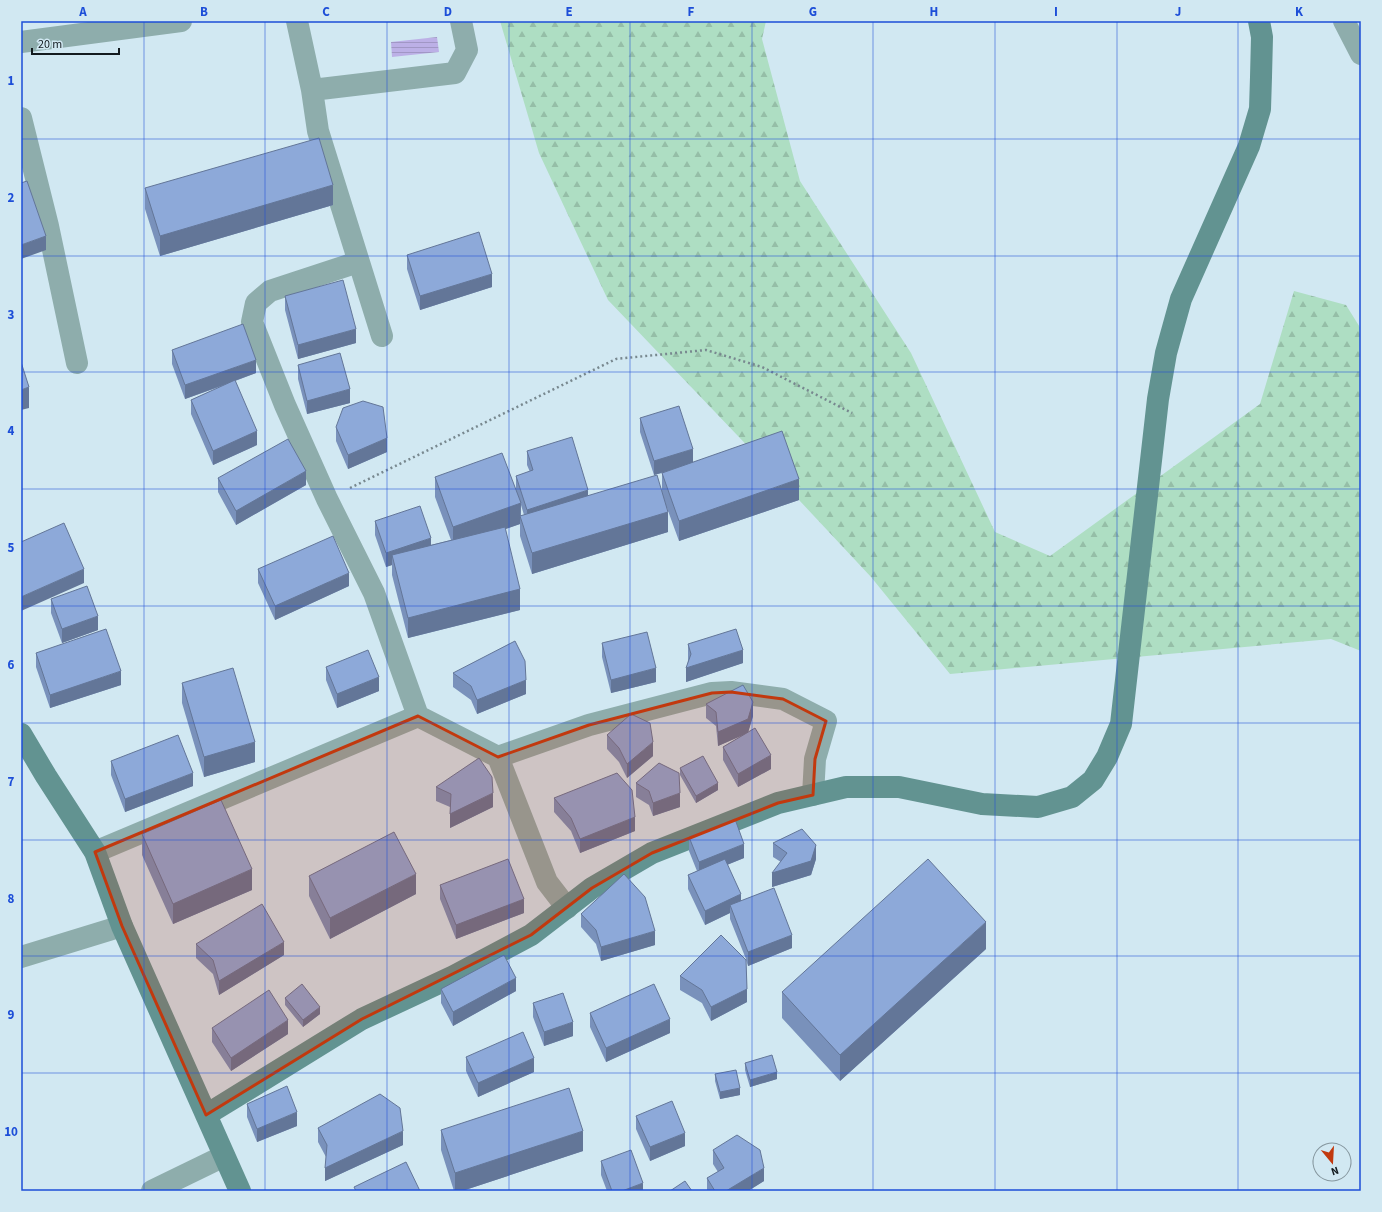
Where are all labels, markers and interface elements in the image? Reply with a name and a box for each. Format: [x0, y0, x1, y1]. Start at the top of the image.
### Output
text: A [78, 3, 87, 21]
text: B [200, 3, 208, 21]
text: C [322, 3, 330, 21]
text: D [444, 3, 452, 21]
text: E [565, 3, 573, 21]
text: F [688, 3, 695, 21]
text: G [809, 3, 817, 21]
text: H [930, 3, 938, 21]
text: I [1054, 3, 1058, 21]
text: J [1175, 3, 1181, 21]
text: K [1295, 3, 1304, 21]
scale bar [32, 30, 119, 56]
text: 20 m [38, 36, 62, 53]
text: 1 [8, 72, 15, 90]
text: 2 [8, 189, 15, 207]
text: 3 [8, 306, 15, 324]
text: 4 [8, 422, 15, 440]
text: 5 [8, 539, 15, 557]
text: 6 [8, 656, 15, 674]
text: 7 [8, 773, 15, 791]
text: 8 [8, 890, 15, 908]
text: 9 [8, 1006, 15, 1024]
text: 10 [4, 1123, 18, 1141]
north arrow [1312, 1142, 1352, 1182]
text: N [1329, 1163, 1341, 1179]

